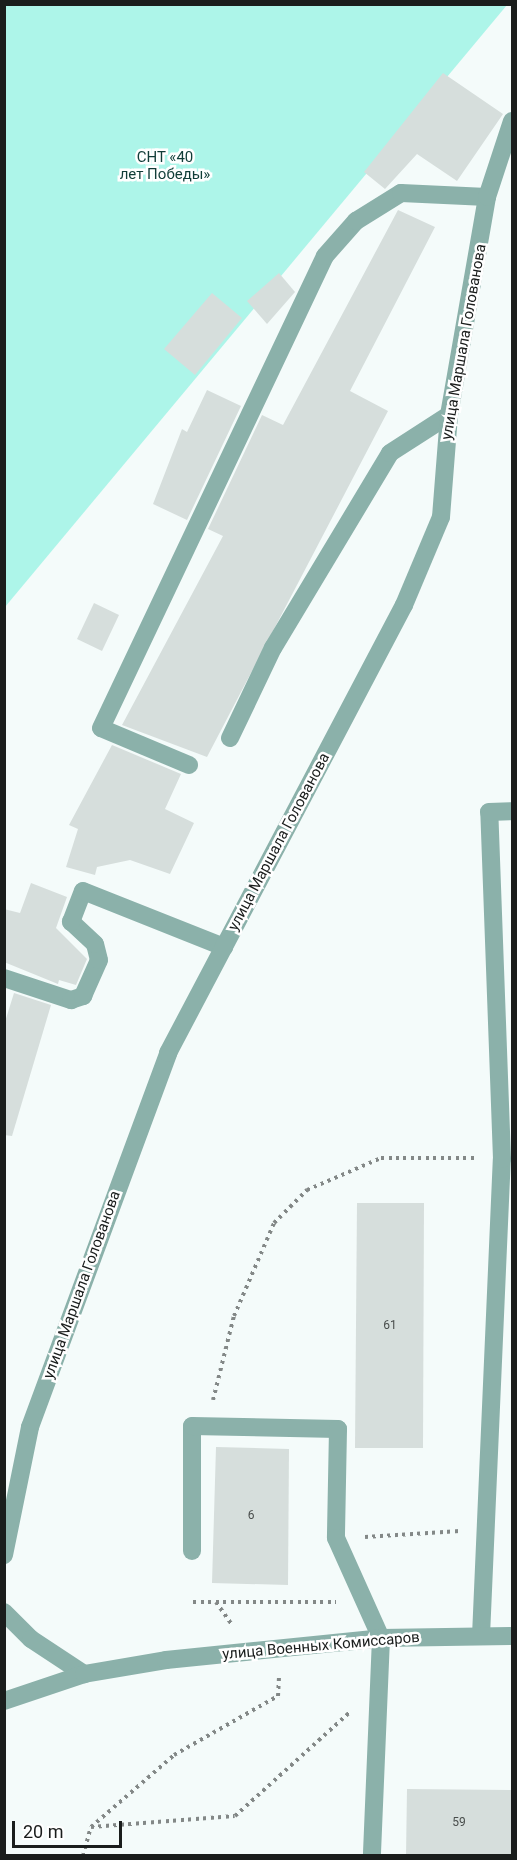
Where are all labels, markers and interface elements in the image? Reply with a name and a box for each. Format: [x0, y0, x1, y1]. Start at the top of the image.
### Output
park label: СНТ «40 лет Победы» [120, 148, 210, 183]
street label: улица Маршала Голованова [438, 243, 490, 441]
street label: улица Маршала Голованова [224, 750, 334, 934]
street label: улица Маршала Голованова [40, 1189, 124, 1381]
house number: 61 [383, 1319, 397, 1333]
house number: 6 [248, 1509, 254, 1523]
street label: улица Военных Комиссаров [222, 1628, 420, 1664]
scale bar [15, 1809, 124, 1847]
house number: 59 [452, 1816, 466, 1830]
text: 20 m [23, 1821, 63, 1842]

